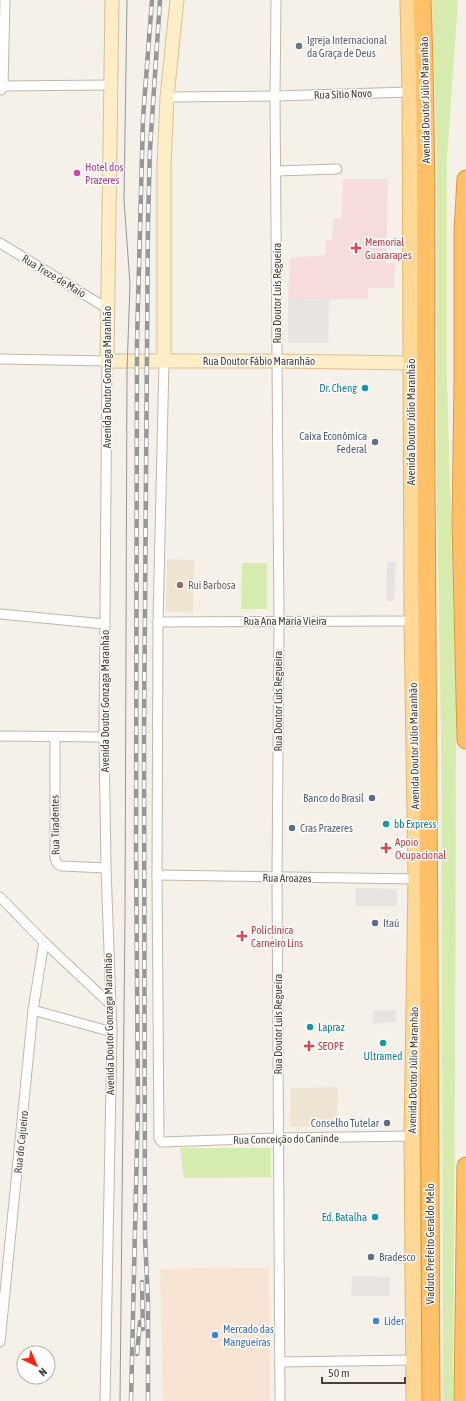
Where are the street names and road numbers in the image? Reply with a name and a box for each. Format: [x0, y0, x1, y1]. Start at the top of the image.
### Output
street label: Avenida Doutor Júlio Maranhão [418, 37, 432, 163]
street label: Rua Sítio Novo [314, 87, 372, 101]
street label: Rua Doutor Luís Regueira [271, 243, 283, 343]
street label: Rua Treze de Maio [20, 252, 88, 300]
street label: Avenida Doutor Gonzaga Maranhão [101, 306, 113, 448]
street label: Rua Doutor Fábio Maranhão [203, 355, 315, 367]
street label: Avenida Doutor Júlio Maranhão [405, 359, 417, 485]
street label: Rua Ana Maria Vieira [243, 615, 327, 627]
street label: Avenida Doutor Gonzaga Maranhão [99, 630, 111, 772]
street label: Rua Doutor Luís Regueira [272, 651, 284, 751]
street label: Avenida Doutor Júlio Maranhão [407, 683, 421, 809]
street label: Rua Tiradentes [48, 795, 62, 855]
street label: Rua Aroazes [262, 872, 312, 884]
street label: Avenida Doutor Gonzaga Maranhão [102, 953, 116, 1095]
street label: Rua Doutor Luís Regueira [272, 974, 284, 1074]
street label: Avenida Doutor Júlio Maranhão [406, 1007, 420, 1133]
street label: Rua do Cajueiro [12, 1110, 30, 1174]
street label: Rua Conceição do Caninde [233, 1132, 339, 1146]
street label: Viaduto Prefeito Geraldo Melo [424, 1183, 436, 1305]

